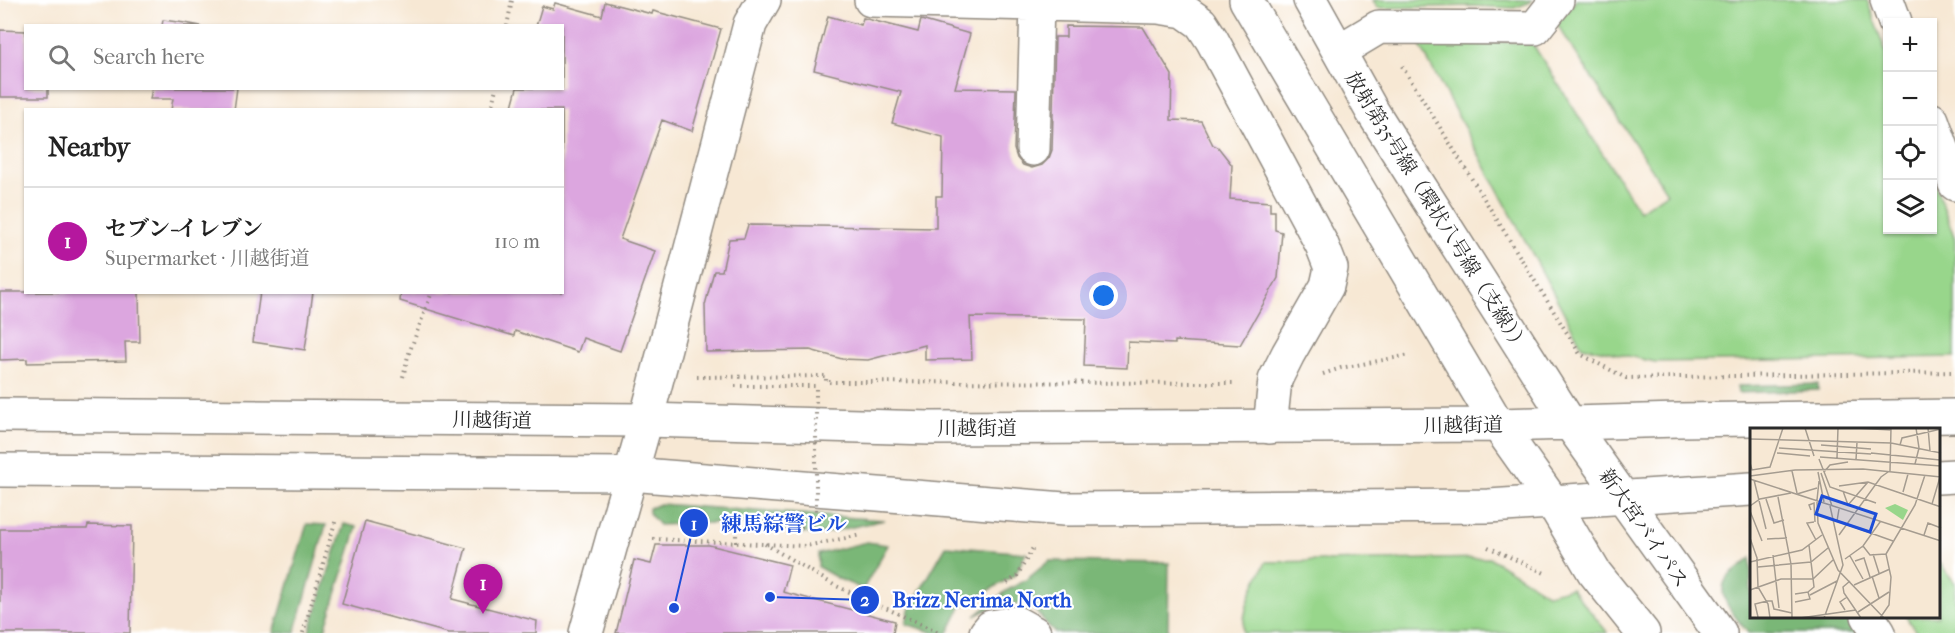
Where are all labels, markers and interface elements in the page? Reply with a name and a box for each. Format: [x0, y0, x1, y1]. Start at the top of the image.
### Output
map controls [1883, 18, 1937, 234]
button: + [1883, 18, 1937, 72]
search box [24, 24, 564, 90]
icon: search [45, 41, 78, 74]
text: Search here [93, 44, 205, 70]
street label: 放射第35号線（環状八号線（支線）） [1340, 68, 1533, 357]
button: − [1883, 72, 1937, 126]
button: locate [1883, 126, 1937, 180]
text: Nearby [48, 132, 130, 163]
button: layers [1883, 180, 1937, 234]
text: セブン-イレブン [105, 216, 263, 242]
text: 1 [64, 230, 71, 253]
text: 110 m [494, 230, 540, 253]
text: Supermarket · 川越街道 [105, 247, 310, 270]
your location [1089, 281, 1118, 310]
street label: 川越街道 [452, 408, 532, 433]
street label: 川越街道 [1423, 413, 1503, 438]
street label: 川越街道 [937, 417, 1017, 440]
inset map [1750, 428, 1940, 618]
street label: 新大宮バイパス [1594, 465, 1693, 592]
callout: 練馬綜警ビル [679, 504, 859, 543]
text: 練馬綜警ビル [721, 512, 847, 536]
text: 1 [691, 514, 697, 535]
pin: 1 [464, 564, 502, 614]
callout: Brizz Nerima North [850, 580, 1083, 619]
text: Brizz Nerima North [892, 588, 1072, 612]
text: 2 [860, 590, 870, 611]

